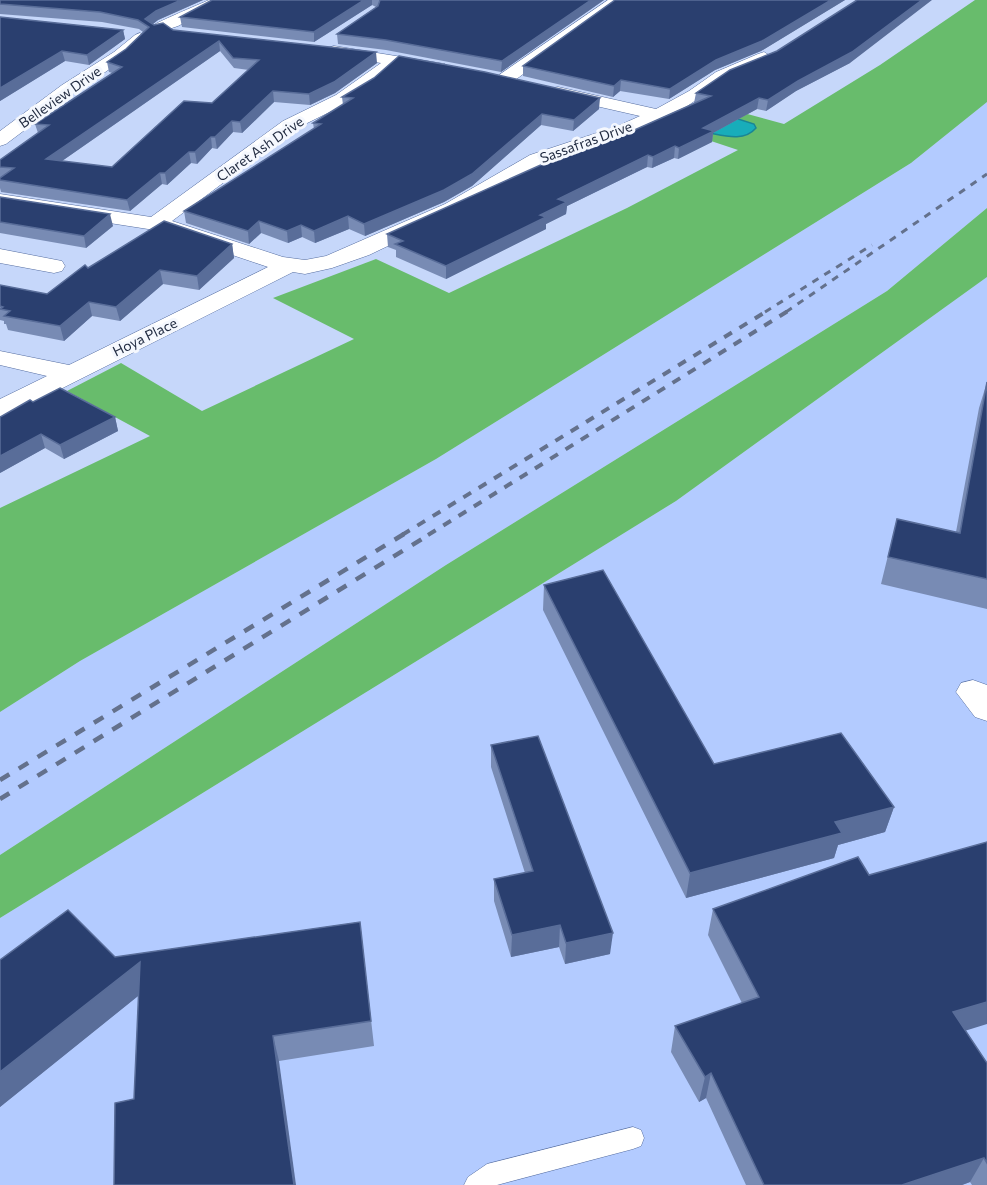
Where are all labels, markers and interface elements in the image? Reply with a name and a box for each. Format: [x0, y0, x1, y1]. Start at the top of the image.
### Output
street label: Belleview Drive [15, 62, 104, 131]
street label: Claret Ash Drive [213, 112, 306, 185]
street label: Sassafras Drive [537, 117, 634, 166]
street label: Hoya Place [110, 314, 180, 359]

